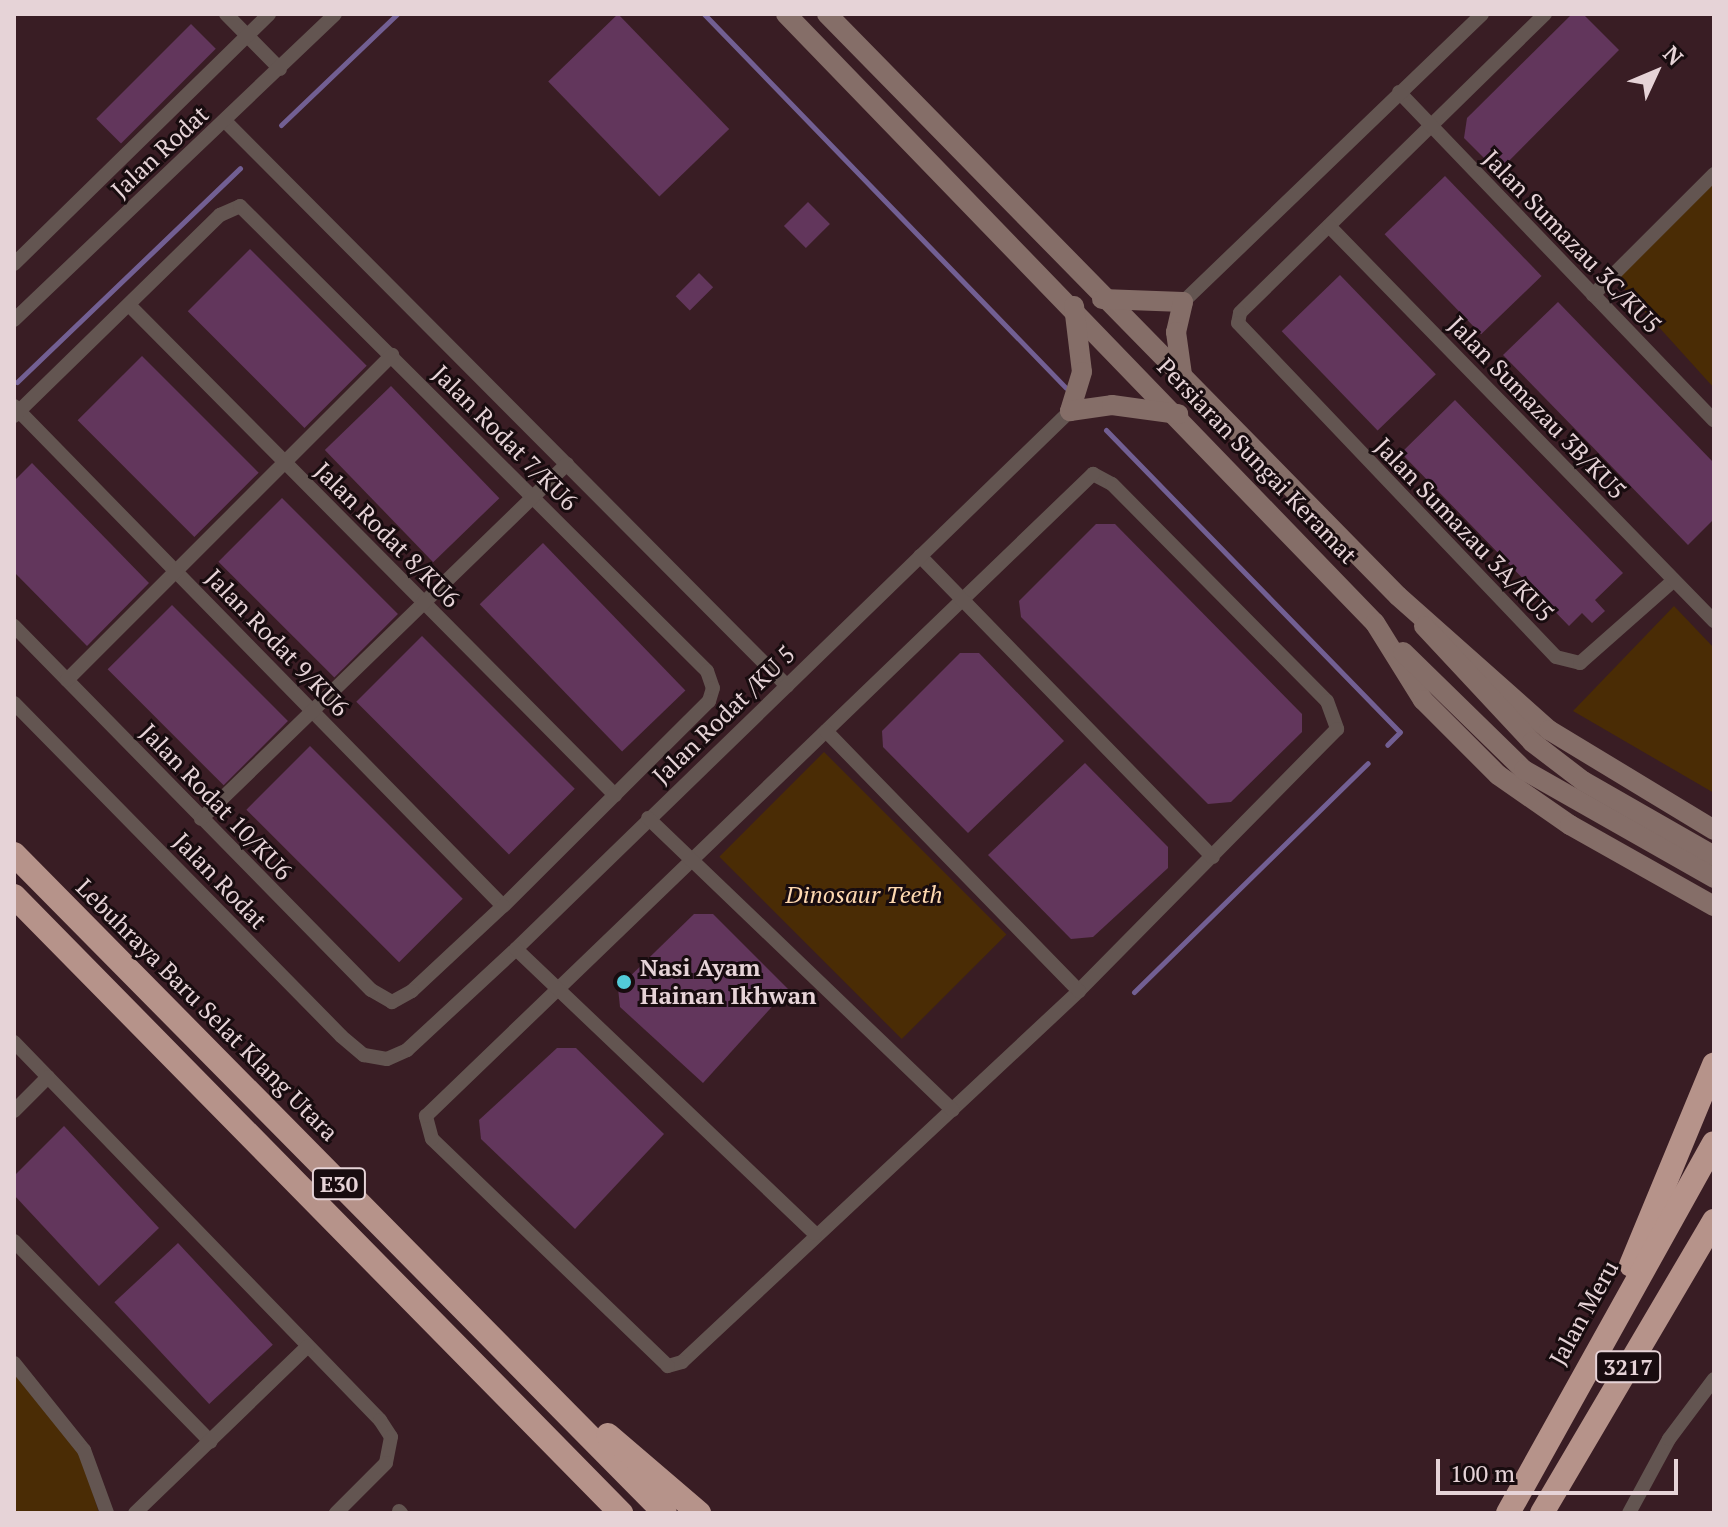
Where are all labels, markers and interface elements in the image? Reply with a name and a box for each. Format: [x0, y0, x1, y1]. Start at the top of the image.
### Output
north arrow [1616, 32, 1696, 112]
text: N [1657, 39, 1690, 71]
street label: Jalan Rodat [105, 100, 215, 204]
street label: Jalan Sumazau 3C/KU5 [1477, 144, 1667, 340]
street label: Jalan Sumazau 3B/KU5 [1442, 311, 1632, 505]
street label: Persiaran Sungai Keramat [1151, 352, 1363, 570]
street label: Jalan Rodat 7/KU6 [426, 359, 584, 517]
street label: Jalan Sumazau 3A/KU5 [1369, 432, 1559, 628]
street label: Jalan Rodat 8/KU6 [308, 456, 466, 614]
street label: Jalan Rodat 9/KU6 [199, 563, 355, 723]
street label: Jalan Rodat /KU 5 [647, 640, 801, 790]
street label: Jalan Rodat 10/KU6 [134, 718, 298, 886]
street label: Jalan Rodat [167, 827, 273, 935]
street label: Lebuhraya Baru Selat Klang Utara [70, 873, 344, 1147]
park label: Dinosaur Teeth [785, 881, 943, 909]
place label: Nasi Ayam Hainan Ikhwan [640, 954, 816, 1010]
marker: Nasi Ayam Hainan Ikhwan [615, 973, 633, 991]
road number: E30 [311, 1166, 367, 1202]
street label: Jalan Meru [1543, 1255, 1625, 1371]
road number: 3217 [1594, 1349, 1662, 1385]
scale bar [1440, 1443, 1682, 1493]
text: 100 m [1450, 1457, 1515, 1489]

